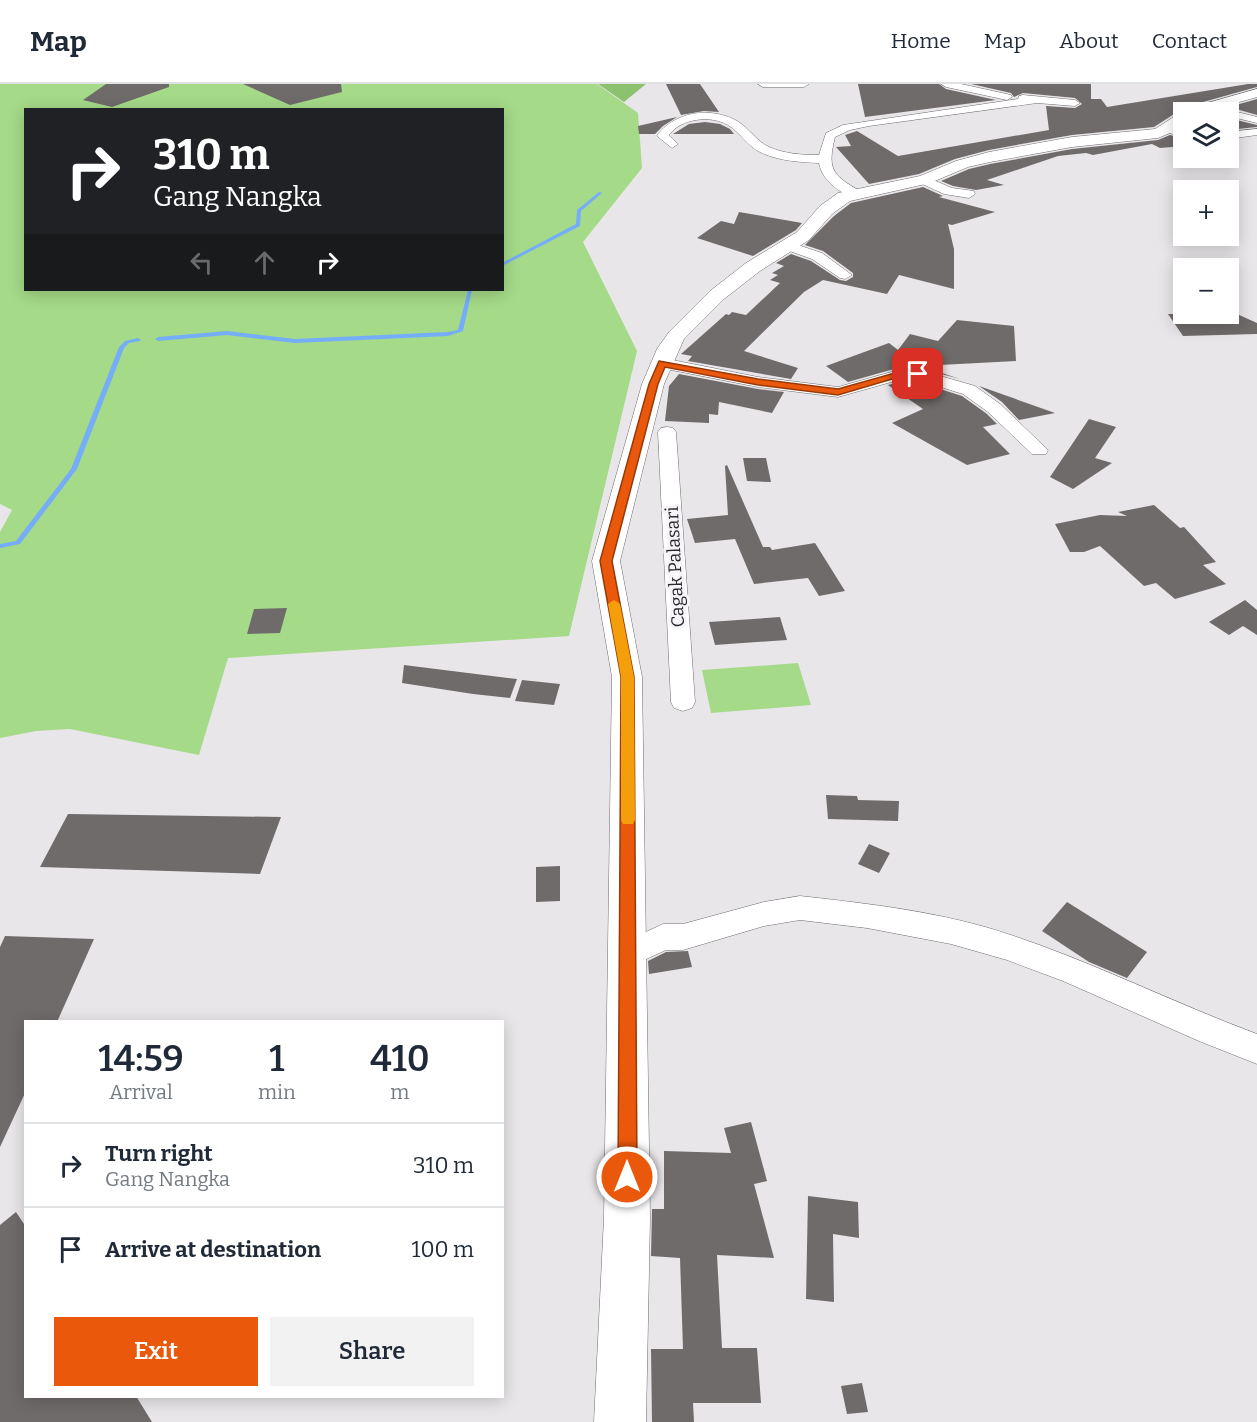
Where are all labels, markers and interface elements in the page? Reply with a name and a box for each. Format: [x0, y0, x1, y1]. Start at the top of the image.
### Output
text: Map [30, 25, 87, 58]
text: Home [891, 28, 951, 54]
text: Map [984, 28, 1026, 54]
text: About [1059, 28, 1119, 54]
text: Contact [1152, 28, 1227, 54]
map controls [1173, 102, 1239, 324]
button: layers [1173, 102, 1239, 168]
text: 310 m [153, 130, 270, 180]
icon: right [54, 132, 132, 210]
button: + [1173, 180, 1239, 246]
text: Gang Nangka [153, 181, 322, 213]
icon: left [185, 246, 218, 279]
icon: ahead [248, 246, 281, 279]
icon: right [311, 246, 344, 279]
button: − [1173, 258, 1239, 324]
pin [892, 348, 943, 399]
icon: arrive [901, 357, 934, 390]
street label: Cagak Palasari [661, 506, 689, 628]
text: 14:59 [98, 1037, 184, 1081]
text: 1 [269, 1037, 284, 1081]
text: 410 [370, 1037, 430, 1081]
text: Arrival [109, 1080, 173, 1104]
text: min [258, 1080, 296, 1104]
text: m [390, 1080, 409, 1104]
text: Turn right [105, 1140, 213, 1167]
position arrow [595, 1145, 659, 1209]
icon: right [54, 1149, 87, 1182]
text: 310 m [413, 1152, 474, 1179]
text: Gang Nangka [105, 1167, 230, 1191]
icon: arrive [54, 1233, 87, 1266]
text: Arrive at destination [105, 1236, 321, 1263]
text: 100 m [411, 1236, 474, 1263]
button: Exit [54, 1317, 258, 1386]
button: Share [270, 1317, 474, 1386]

